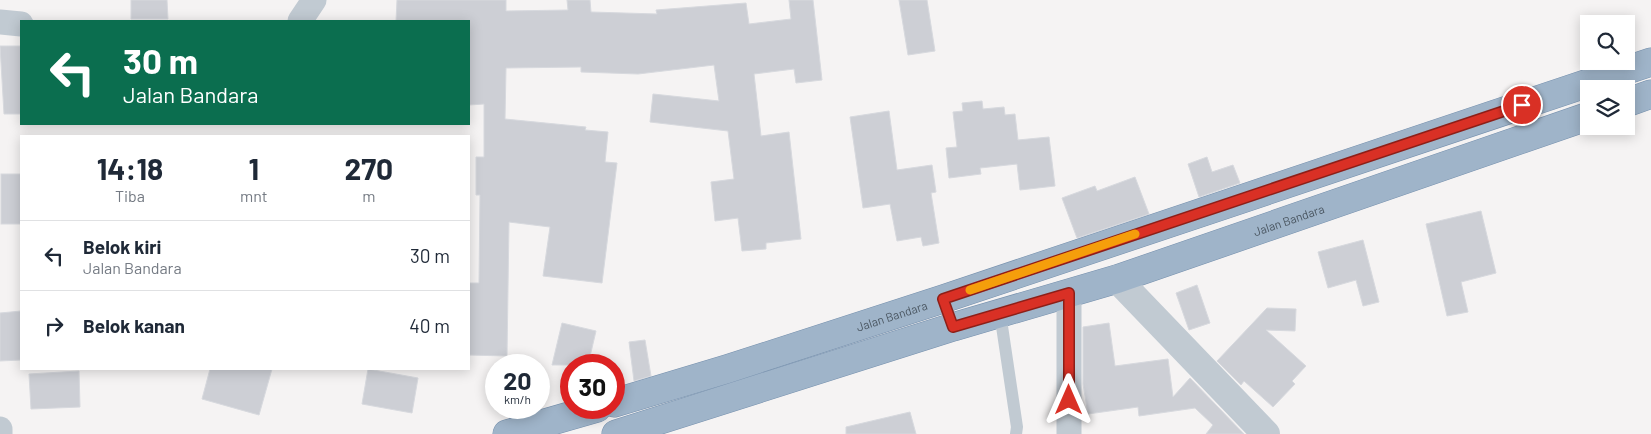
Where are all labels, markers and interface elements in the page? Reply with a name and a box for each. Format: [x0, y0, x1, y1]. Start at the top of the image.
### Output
map controls [1580, 15, 1635, 135]
button: search [1580, 15, 1635, 70]
text: 30 m [123, 39, 198, 81]
icon: left [40, 40, 105, 105]
button: layers [1580, 80, 1635, 135]
text: Jalan Bandara [123, 81, 259, 107]
pin [1501, 84, 1543, 126]
icon: arrive [1508, 91, 1536, 119]
text: 14:18 [97, 150, 163, 186]
text: 1 [249, 150, 259, 186]
text: 270 [344, 150, 393, 186]
text: Tiba [115, 186, 145, 205]
text: mnt [240, 186, 268, 205]
text: m [362, 186, 375, 205]
street label: Jalan Bandara [1251, 201, 1326, 238]
text: Belok kiri [83, 235, 161, 258]
icon: left [40, 242, 68, 270]
text: 30 m [410, 244, 450, 267]
text: Jalan Bandara [83, 258, 182, 277]
street label: Jalan Bandara [854, 298, 929, 334]
icon: right [40, 312, 68, 340]
text: Belok kanan [83, 314, 185, 337]
text: 40 m [409, 314, 450, 337]
speed limit sign: 30 [560, 354, 625, 419]
text: 20 [503, 365, 532, 395]
position arrow [1042, 373, 1094, 425]
text: km/h [504, 392, 531, 406]

